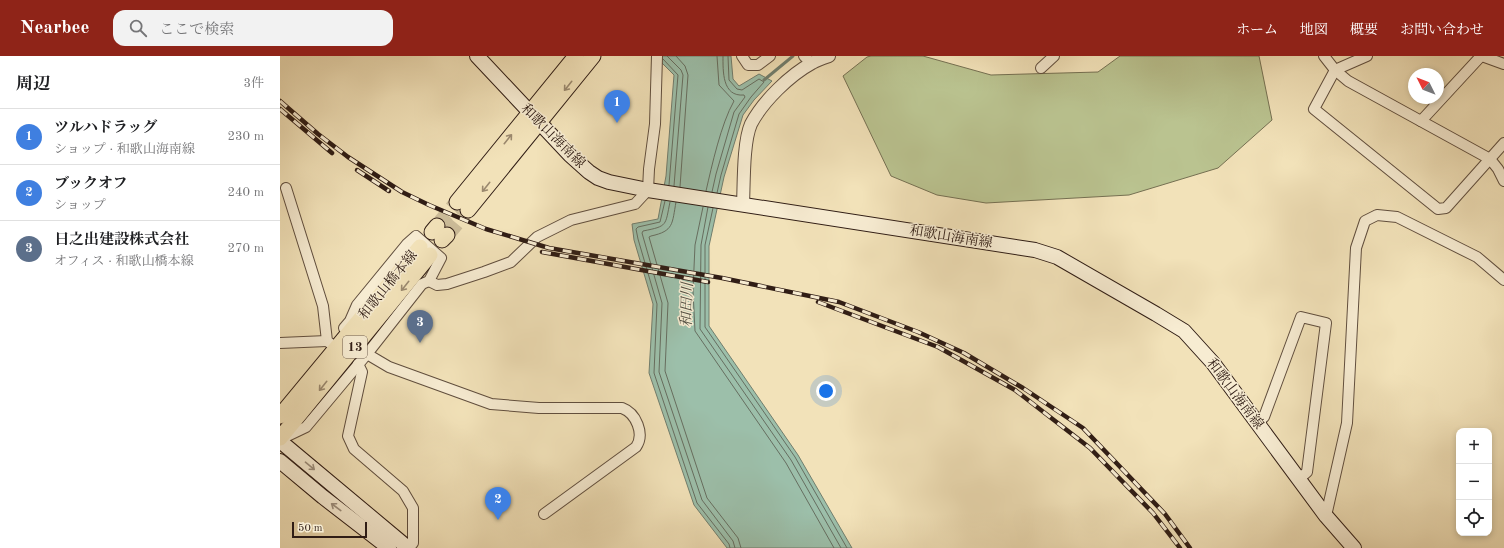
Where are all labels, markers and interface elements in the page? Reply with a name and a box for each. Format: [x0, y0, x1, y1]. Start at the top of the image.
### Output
search box [113, 10, 393, 46]
icon: search [127, 17, 149, 39]
text: Nearbee [20, 19, 89, 38]
text: ここで検索 [159, 23, 234, 38]
text: ホーム [1236, 23, 1278, 37]
text: 地図 [1300, 23, 1328, 37]
text: 概要 [1350, 23, 1378, 37]
text: お問い合わせ [1400, 23, 1484, 37]
north arrow [1408, 68, 1444, 104]
text: 周辺 [16, 76, 50, 93]
text: 3件 [243, 77, 264, 90]
one-way arrow [564, 81, 573, 92]
pin: 1 [604, 90, 630, 123]
street label: 和歌山海南線 [518, 101, 588, 171]
text: ツルハドラッグ [54, 121, 157, 136]
text: 1 [25, 130, 33, 143]
text: 230 m [227, 130, 264, 143]
one-way arrow [504, 134, 513, 144]
text: ショップ · 和歌山海南線 [54, 143, 195, 156]
text: ブックオフ [54, 177, 128, 192]
one-way arrow [482, 182, 491, 192]
text: 2 [25, 186, 33, 199]
text: 240 m [227, 186, 264, 199]
text: ショップ [54, 199, 106, 212]
street label: 和歌山海南線 [908, 223, 994, 250]
text: 日之出建設株式会社 [54, 233, 189, 248]
text: 3 [25, 242, 33, 255]
text: 270 m [227, 242, 264, 255]
street label: 和歌山橋本線 [355, 247, 420, 322]
text: オフィス · 和歌山橋本線 [54, 255, 194, 268]
one-way arrow [401, 280, 410, 291]
water label: 和田川 [678, 280, 696, 328]
pin: 3 [407, 310, 433, 343]
road number: 13 [343, 336, 367, 358]
street label: 和歌山海南線 [1204, 356, 1267, 432]
one-way arrow [318, 381, 327, 391]
your location [816, 381, 836, 401]
map controls [1456, 428, 1492, 536]
button: + [1456, 428, 1492, 464]
one-way arrow [305, 461, 315, 470]
button: − [1456, 464, 1492, 500]
pin: 2 [485, 487, 511, 520]
button: locate [1456, 500, 1492, 536]
one-way arrow [331, 503, 342, 511]
scale bar [292, 520, 367, 539]
text: 50 m [298, 523, 323, 534]

